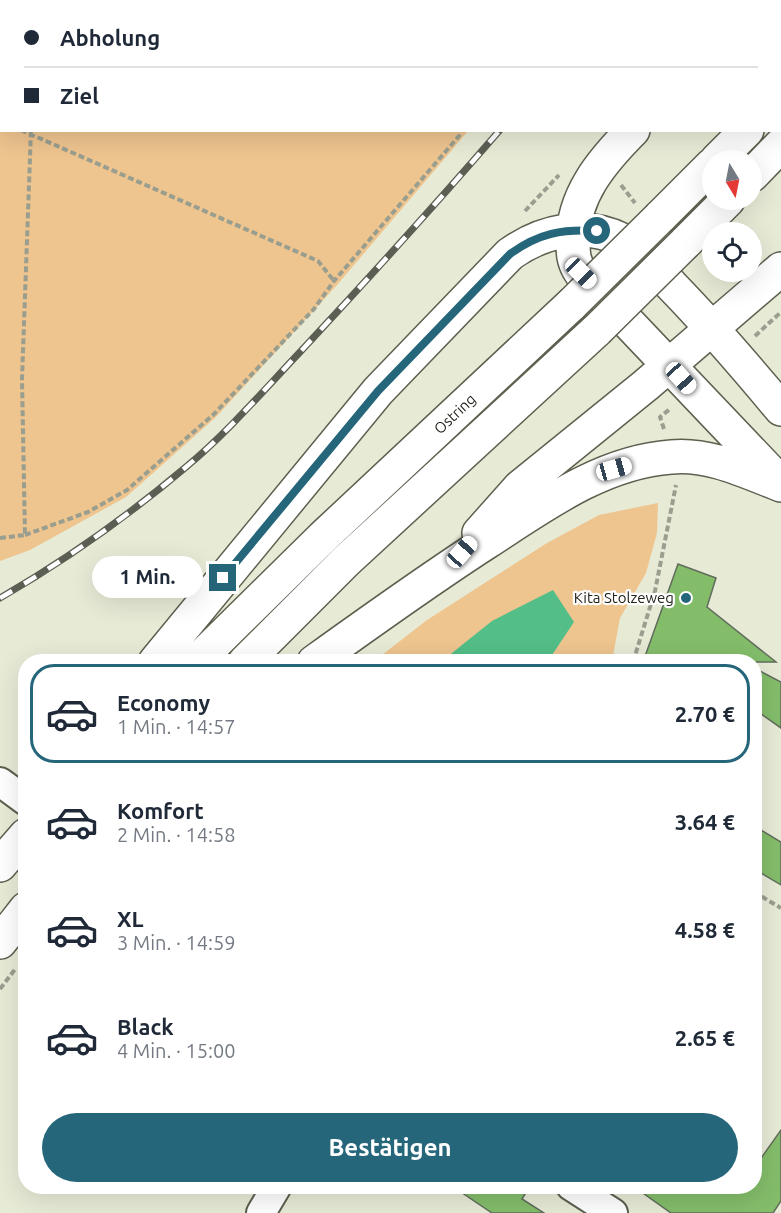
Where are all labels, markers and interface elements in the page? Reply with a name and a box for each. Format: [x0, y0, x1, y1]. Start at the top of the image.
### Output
text: Abholung [60, 25, 160, 50]
text: Ziel [60, 83, 99, 108]
north arrow [702, 150, 762, 210]
map controls [702, 150, 762, 282]
route start [583, 217, 610, 244]
button: locate [702, 222, 762, 282]
car [562, 254, 600, 292]
car [662, 359, 700, 397]
street label: Ostring [430, 390, 479, 437]
car [594, 455, 634, 483]
car [443, 533, 481, 571]
callout: 1 Min. [91, 557, 202, 599]
route end [209, 564, 236, 591]
text: 1 Min. [120, 565, 176, 588]
place label: Kita Stolzeweg [574, 589, 674, 606]
marker: Kita Stolzeweg [679, 591, 693, 605]
icon: car [45, 687, 99, 741]
text: Economy [117, 690, 210, 715]
text: 2.70 € [675, 701, 735, 726]
text: 1 Min. · 14:57 [117, 715, 236, 738]
icon: car [45, 795, 99, 849]
text: Komfort [117, 798, 204, 823]
text: 3.64 € [675, 809, 735, 834]
text: 2 Min. · 14:58 [117, 823, 236, 846]
icon: car [45, 903, 99, 957]
text: XL [117, 906, 144, 931]
text: 4.58 € [675, 917, 735, 942]
text: 3 Min. · 14:59 [117, 931, 236, 954]
icon: car [45, 1011, 99, 1065]
text: Black [117, 1014, 174, 1039]
text: 2.65 € [675, 1025, 735, 1050]
text: 4 Min. · 15:00 [117, 1039, 236, 1062]
button: Bestätigen [42, 1113, 738, 1182]

